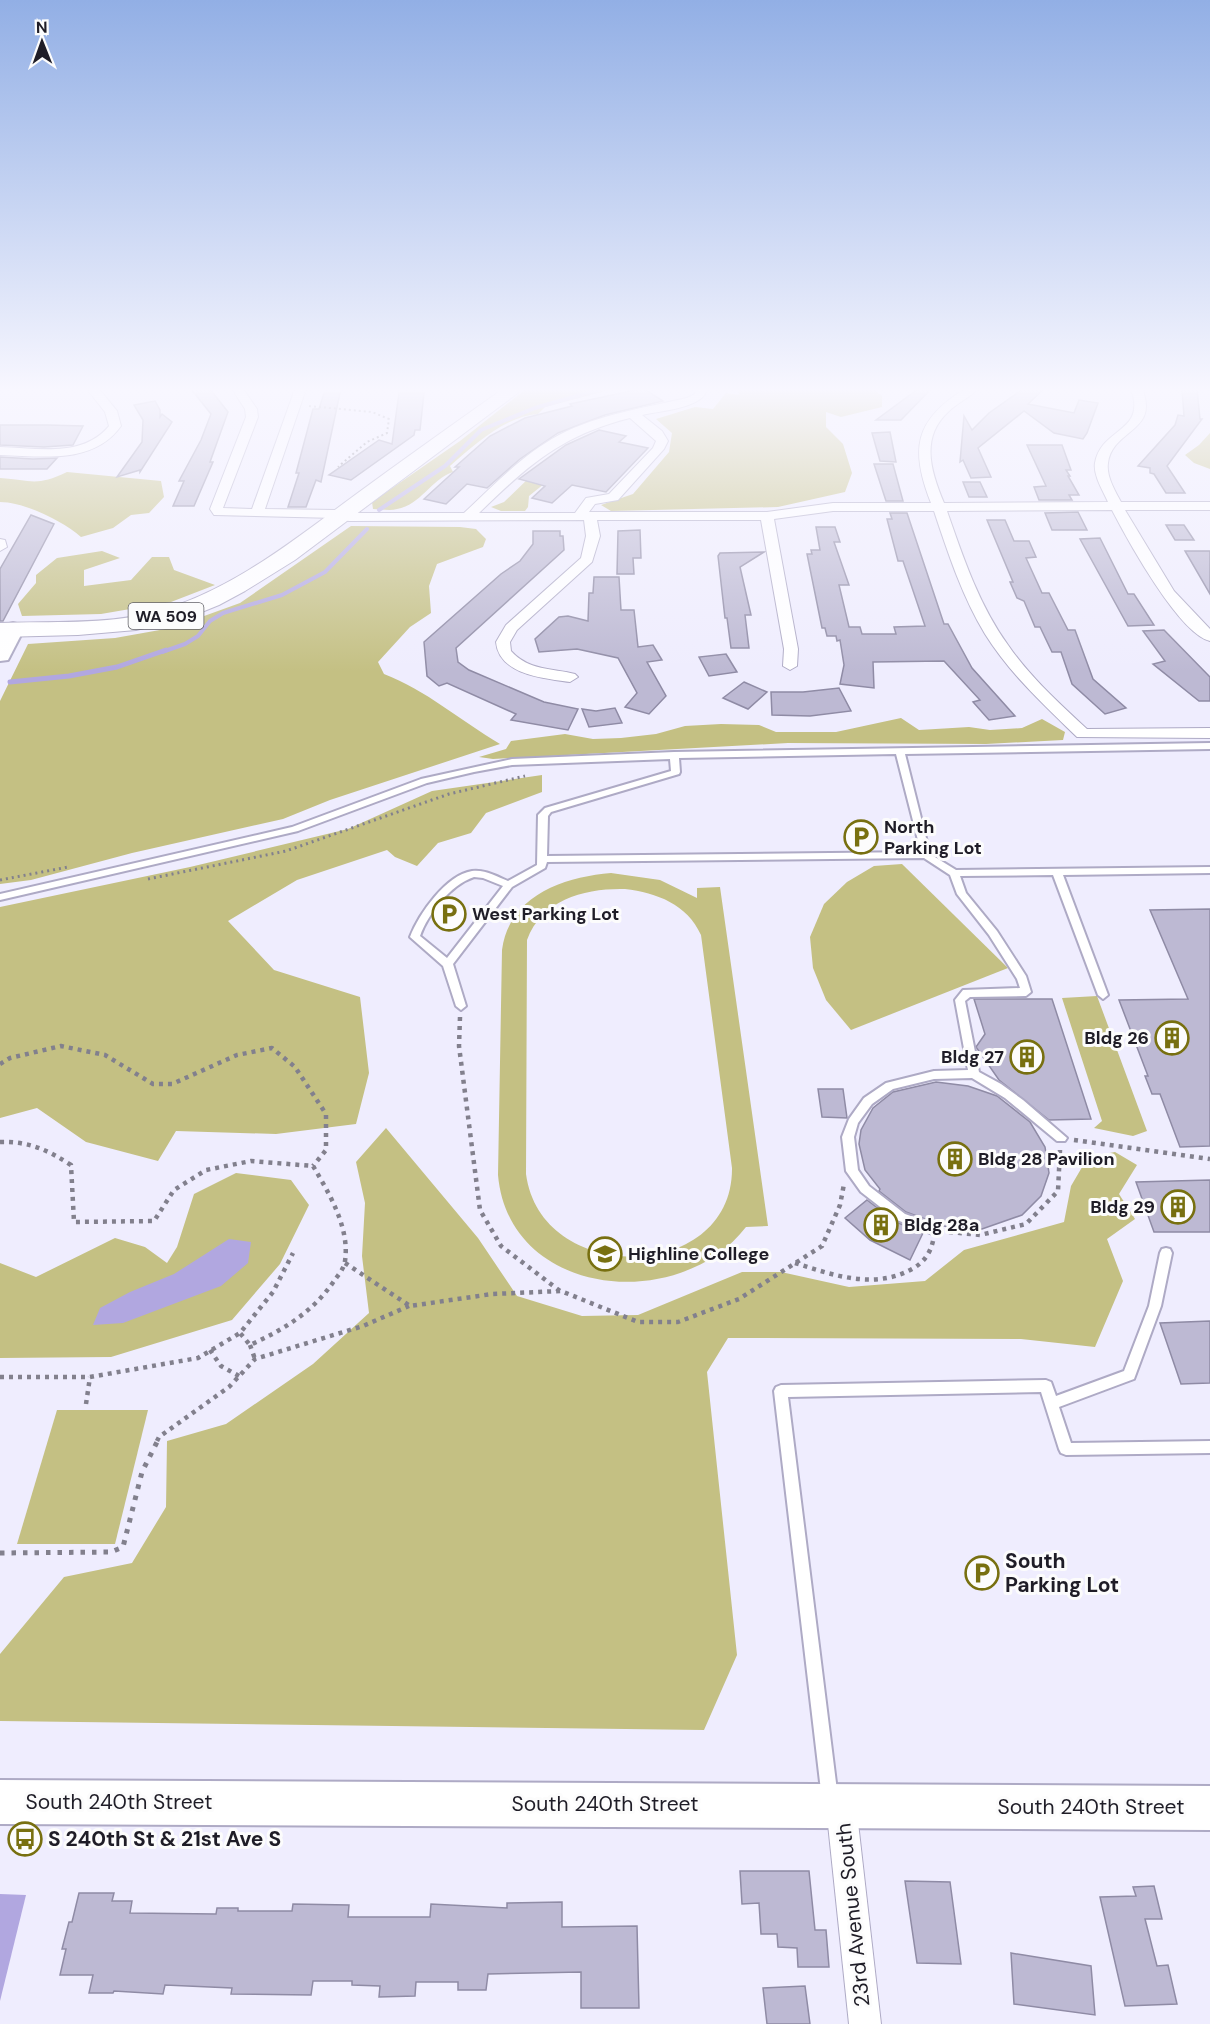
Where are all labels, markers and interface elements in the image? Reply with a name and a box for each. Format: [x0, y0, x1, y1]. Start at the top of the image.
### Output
north arrow [12, 12, 72, 72]
text: N [36, 17, 48, 38]
road number: WA 509 [128, 603, 204, 629]
place label: North Parking Lot [884, 815, 982, 860]
parking icon: North Parking Lot [843, 819, 879, 855]
parking icon: West Parking Lot [431, 896, 467, 932]
place label: West Parking Lot [472, 902, 619, 926]
building icon: Bldg 26 [1154, 1020, 1190, 1056]
place label: Bldg 26 [1084, 1026, 1149, 1050]
building icon: Bldg 27 [1009, 1039, 1045, 1075]
place label: Bldg 27 [941, 1045, 1004, 1069]
building icon: Bldg 28 Pavilion [937, 1141, 973, 1177]
place label: Bldg 28 Pavilion [978, 1147, 1115, 1171]
building icon: Bldg 29 [1160, 1189, 1196, 1225]
place label: Bldg 29 [1090, 1195, 1155, 1219]
building icon: Bldg 28a [863, 1207, 899, 1243]
place label: Bldg 28a [904, 1213, 979, 1237]
school or university icon: Highline College [587, 1236, 623, 1272]
place label: Highline College [628, 1242, 769, 1266]
place label: South Parking Lot [1005, 1547, 1119, 1599]
parking icon: South Parking Lot [964, 1555, 1000, 1591]
street label: South 240th Street [26, 1788, 212, 1816]
street label: South 240th Street [512, 1790, 698, 1818]
street label: South 240th Street [998, 1793, 1184, 1821]
bus stop icon: S 240th St & 21st Ave S [7, 1821, 43, 1857]
street label: 23rd Avenue South [829, 1822, 877, 2008]
place label: S 240th St & 21st Ave S [48, 1825, 281, 1853]

